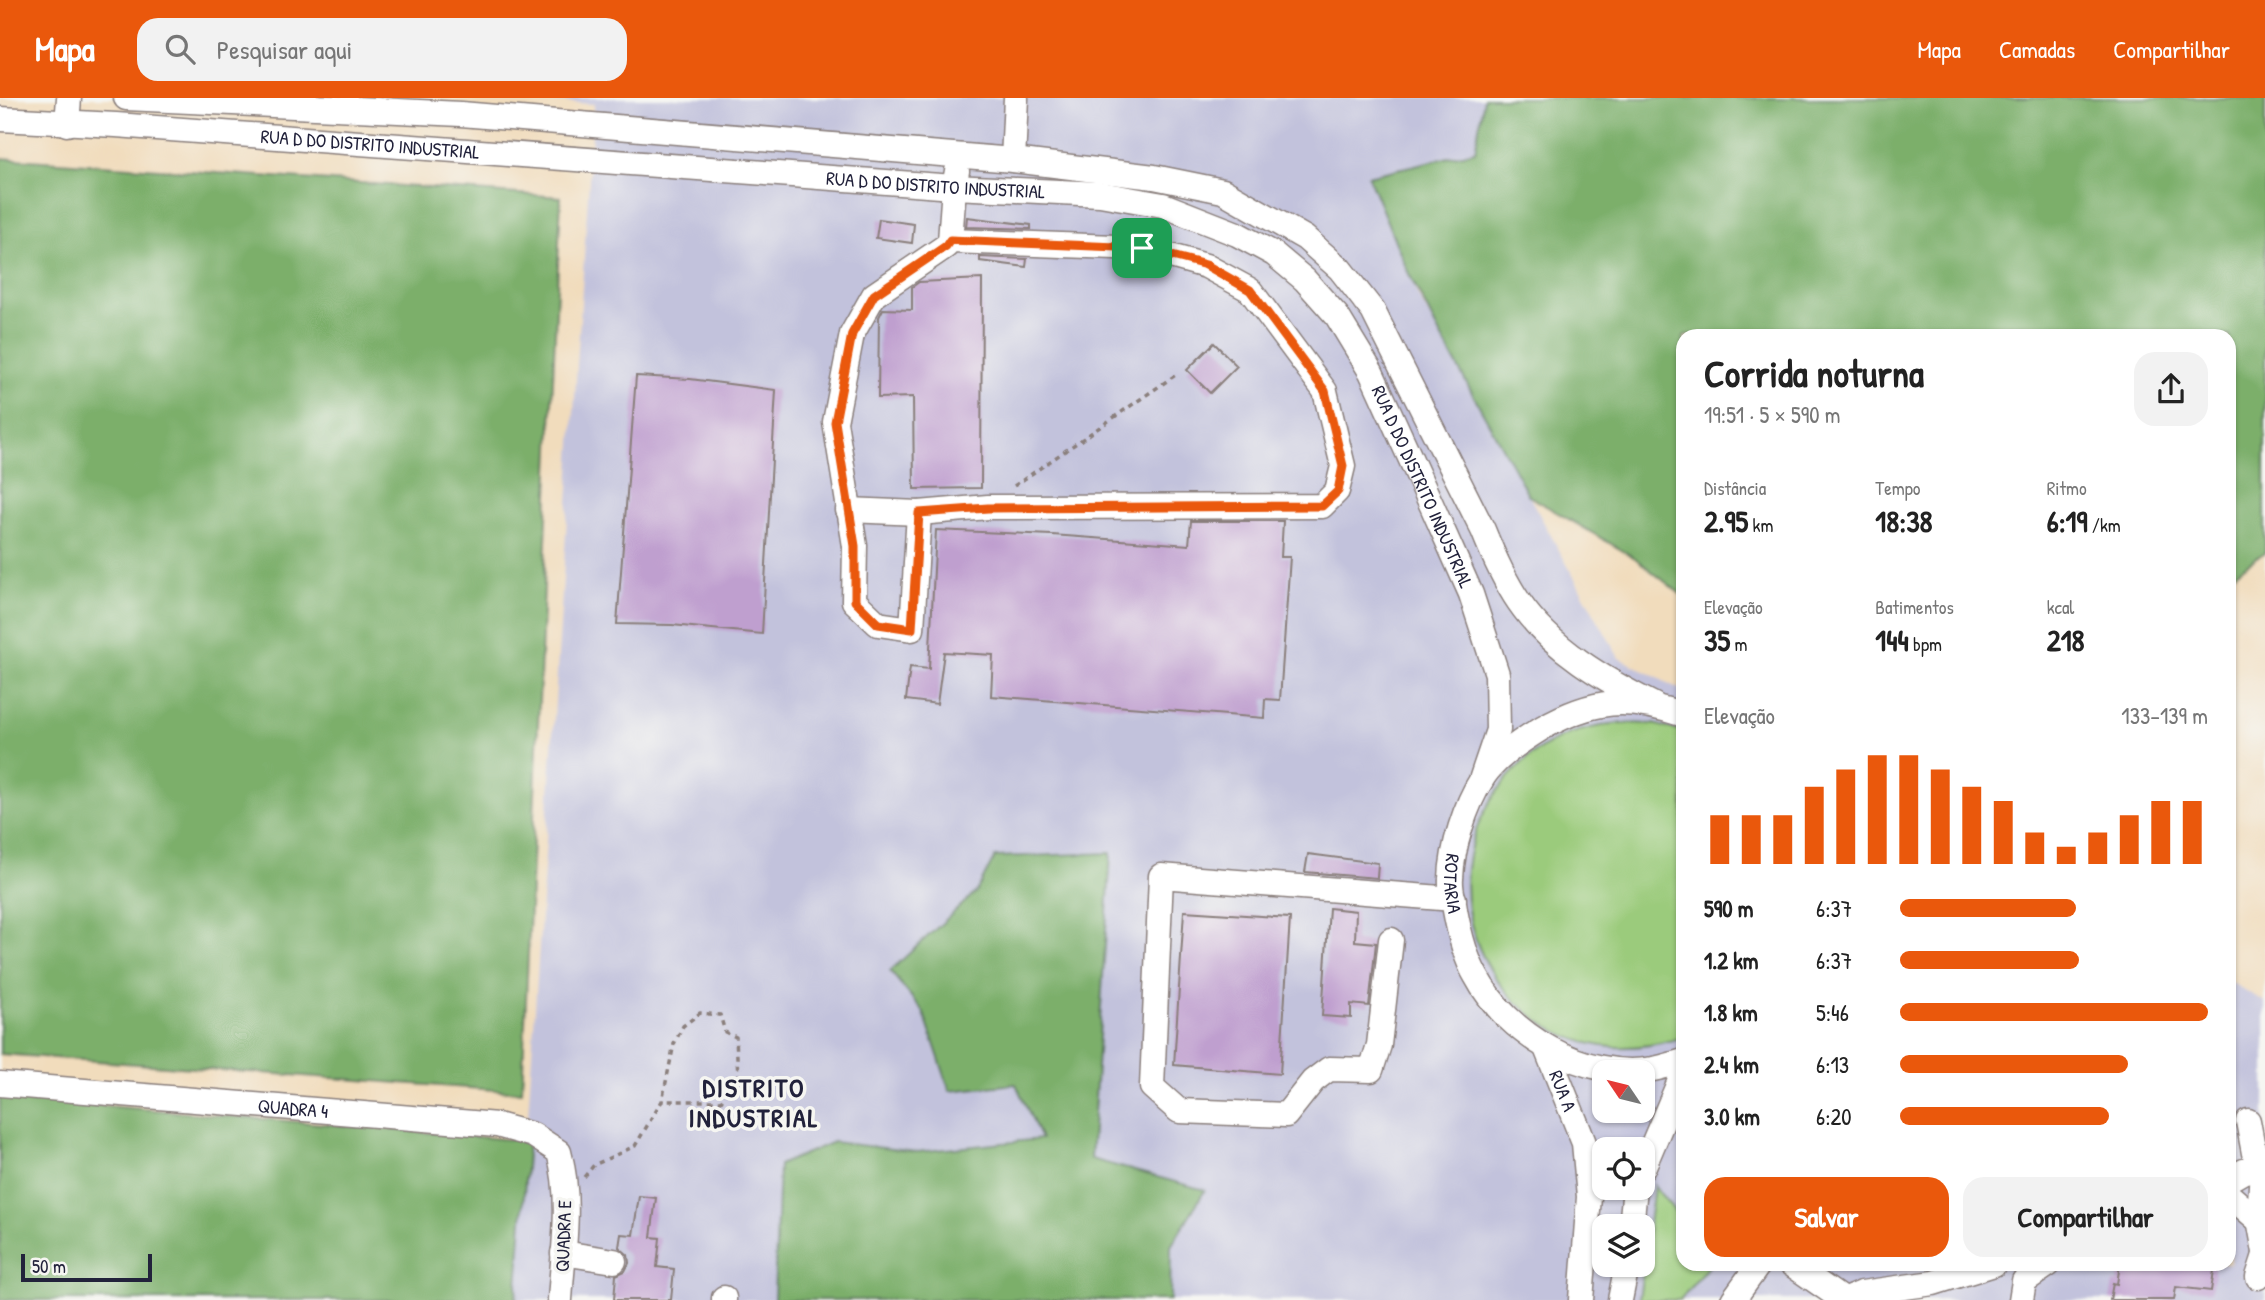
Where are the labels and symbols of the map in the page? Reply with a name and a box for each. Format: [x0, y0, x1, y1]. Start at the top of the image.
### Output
street label: RUA D DO DISTRITO INDUSTRIAL [260, 123, 481, 165]
street label: RUA D DO DISTRITO INDUSTRIAL [825, 165, 1046, 204]
pin [1112, 218, 1172, 278]
street label: RUA D DO DISTRITO INDUSTRIAL [1366, 381, 1480, 592]
street label: ROTARIA [1438, 852, 1468, 915]
north arrow [1592, 1060, 1656, 1124]
street label: RUA A [1543, 1066, 1583, 1115]
district label: DISTRITO INDUSTRIAL [689, 1070, 819, 1135]
street label: QUADRA 4 [257, 1092, 329, 1124]
street label: QUADRA E [549, 1199, 577, 1272]
scale bar [21, 1251, 152, 1283]

